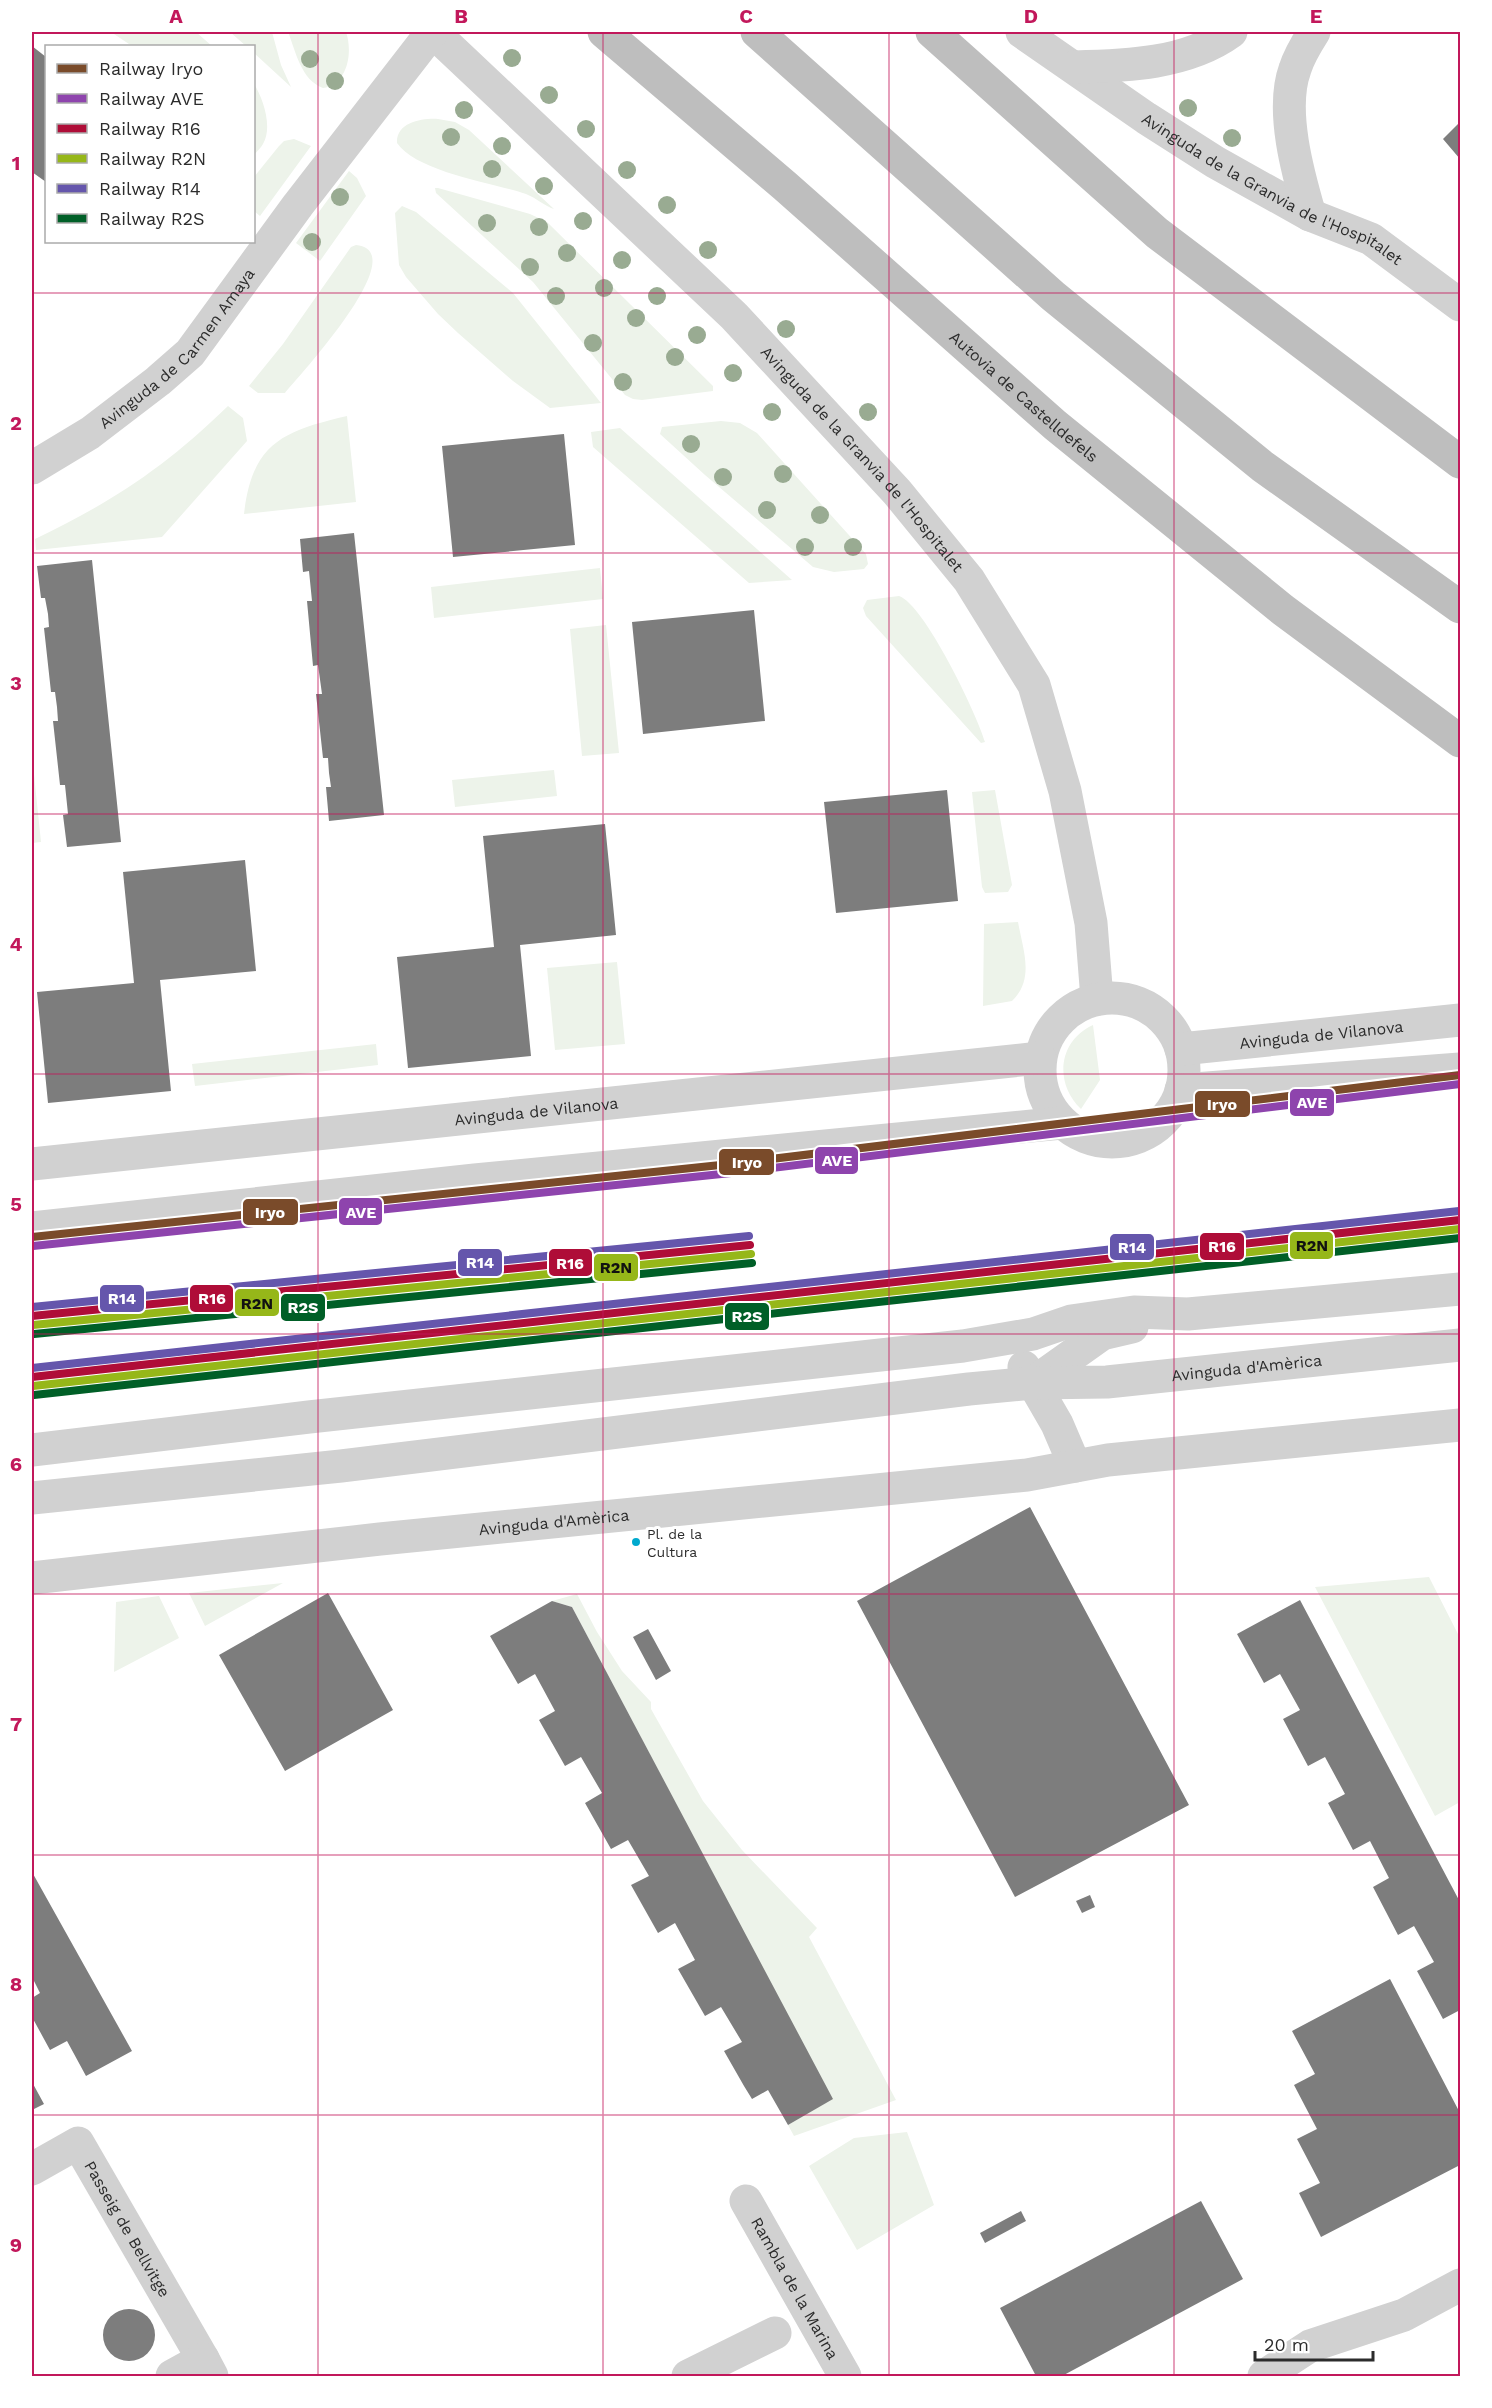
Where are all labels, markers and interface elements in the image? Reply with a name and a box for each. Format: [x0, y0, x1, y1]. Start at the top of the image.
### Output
text: A [169, 4, 183, 28]
text: B [454, 4, 468, 28]
text: C [739, 4, 753, 28]
text: D [1024, 4, 1038, 28]
text: E [1310, 4, 1322, 28]
legend [45, 45, 255, 243]
text: Railway Iryo [99, 58, 203, 79]
text: Railway AVE [99, 88, 204, 109]
street label: Avinguda de la Granvia de l'Hospitalet [1139, 108, 1406, 269]
text: Railway R16 [99, 118, 201, 139]
text: Railway R2N [99, 148, 206, 169]
text: 1 [12, 151, 20, 175]
text: Railway R14 [99, 178, 201, 199]
text: Railway R2S [99, 208, 205, 229]
street label: Avinguda de Carmen Amaya [95, 264, 258, 432]
street label: Autovia de Castelldefels [946, 327, 1102, 466]
street label: Avinguda de la Granvia de l'Hospitalet [757, 342, 968, 576]
text: 2 [10, 411, 22, 435]
text: 3 [10, 671, 22, 695]
text: 4 [10, 932, 23, 956]
street label: Avinguda de Vilanova [1238, 1016, 1404, 1052]
line badge: AVE [1289, 1088, 1335, 1117]
line badge: Iryo [1194, 1090, 1251, 1118]
street label: Avinguda de Vilanova [453, 1093, 619, 1129]
text: AVE [1297, 1093, 1327, 1112]
text: Iryo [1207, 1095, 1238, 1114]
line badge: AVE [814, 1146, 859, 1175]
line badge: Iryo [718, 1148, 775, 1176]
text: AVE [822, 1151, 852, 1170]
text: Iryo [732, 1153, 763, 1172]
text: 5 [10, 1192, 22, 1216]
line badge: AVE [338, 1197, 383, 1226]
line badge: Iryo [242, 1198, 299, 1226]
text: Iryo [255, 1203, 286, 1222]
text: AVE [346, 1203, 376, 1222]
line badge: R2N [1289, 1231, 1334, 1260]
line badge: R16 [1199, 1232, 1245, 1261]
line badge: R14 [1109, 1233, 1155, 1261]
text: R2N [1296, 1236, 1328, 1255]
text: R16 [1208, 1237, 1236, 1256]
text: R14 [1118, 1238, 1146, 1257]
line badge: R14 [457, 1248, 503, 1277]
line badge: R16 [548, 1248, 593, 1277]
text: R14 [466, 1253, 494, 1272]
line badge: R2N [593, 1253, 639, 1282]
text: R16 [556, 1254, 584, 1273]
text: R2N [600, 1258, 632, 1277]
line badge: R14 [99, 1284, 145, 1313]
line badge: R16 [189, 1284, 234, 1313]
line badge: R2N [234, 1288, 280, 1317]
text: R14 [108, 1289, 136, 1308]
text: R16 [198, 1289, 226, 1308]
line badge: R2S [280, 1293, 326, 1322]
text: R2N [241, 1294, 273, 1313]
text: R2S [288, 1298, 318, 1317]
line badge: R2S [724, 1302, 770, 1331]
text: R2S [732, 1307, 762, 1326]
street label: Avinguda d'Amèrica [1170, 1350, 1323, 1385]
text: 6 [10, 1452, 22, 1476]
street label: Avinguda d'Amèrica [478, 1505, 630, 1539]
place label: Pl. de la Cultura [647, 1526, 702, 1560]
marker: Pl. de la Cultura [630, 1536, 642, 1548]
text: 7 [10, 1712, 22, 1736]
text: 8 [10, 1972, 22, 1996]
street label: Passeig de Bellvitge [81, 2157, 175, 2300]
street label: Rambla de la Marina [748, 2214, 843, 2362]
text: 9 [10, 2233, 22, 2257]
scale bar [1255, 2324, 1374, 2362]
text: 20 m [1264, 2334, 1309, 2355]

